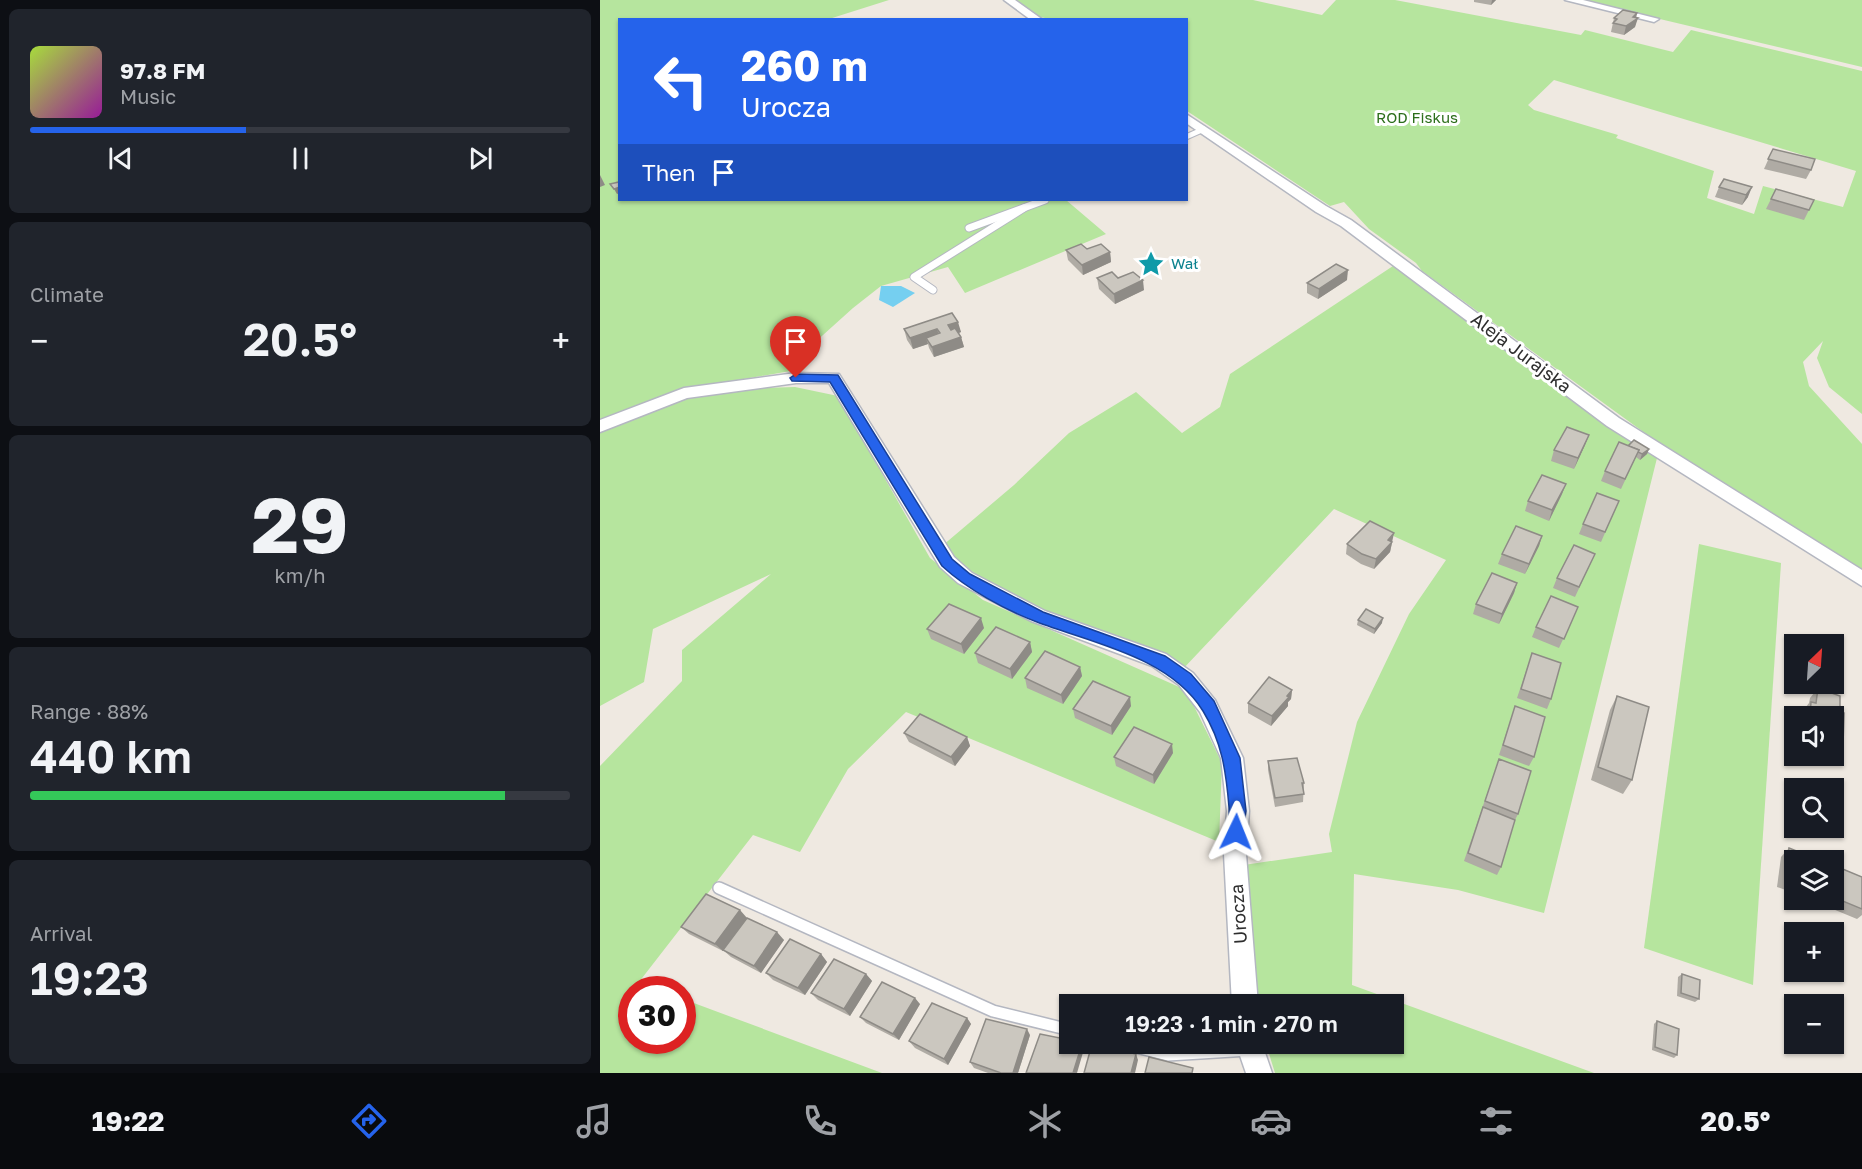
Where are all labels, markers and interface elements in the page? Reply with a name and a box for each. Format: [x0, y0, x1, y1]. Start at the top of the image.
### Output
text: 260 m [741, 40, 868, 90]
icon: left [642, 42, 720, 120]
text: 97.8 FM [120, 57, 205, 84]
text: Music [120, 84, 176, 108]
text: Urocza [741, 91, 831, 123]
park label: ROD Fiskus [1376, 108, 1458, 126]
icon: previous [104, 142, 137, 175]
icon: pause [284, 142, 317, 175]
icon: next [464, 142, 497, 175]
icon: arrive [707, 156, 740, 189]
text: Then [642, 159, 695, 186]
place icon: Wał [1136, 249, 1166, 279]
place label: Wał [1171, 254, 1198, 272]
text: Climate [30, 282, 104, 306]
street label: Aleja Jurajska [1467, 307, 1576, 397]
text: 20.5° [243, 312, 357, 366]
pin [770, 316, 821, 378]
text: − [30, 321, 48, 360]
text: + [552, 321, 570, 360]
icon: arrive [779, 325, 812, 358]
text: 29 [251, 477, 349, 570]
text: km/h [275, 563, 325, 587]
north arrow [1784, 634, 1844, 694]
map controls [1784, 634, 1844, 1054]
text: Range · 88% [30, 699, 148, 723]
button: sound [1784, 706, 1844, 766]
text: 440 km [30, 729, 192, 783]
button: search [1784, 778, 1844, 838]
position arrow [1204, 800, 1268, 864]
button: layers [1784, 850, 1844, 910]
street label: Urocza [1225, 883, 1251, 945]
text: Arrival [30, 921, 93, 945]
button: + [1784, 922, 1844, 982]
text: 19:23 [30, 951, 149, 1005]
speed limit sign: 30 [618, 976, 696, 1054]
button: − [1784, 994, 1844, 1054]
text: 19:23 · 1 min · 270 m [1125, 1010, 1338, 1037]
icon: directions [348, 1100, 390, 1142]
icon: music [573, 1100, 615, 1142]
icon: phone [799, 1100, 841, 1142]
icon: climate [1024, 1100, 1066, 1142]
icon: car [1250, 1100, 1292, 1142]
icon: filters [1475, 1100, 1517, 1142]
text: 19:22 [92, 1105, 164, 1137]
text: 20.5° [1701, 1105, 1770, 1137]

